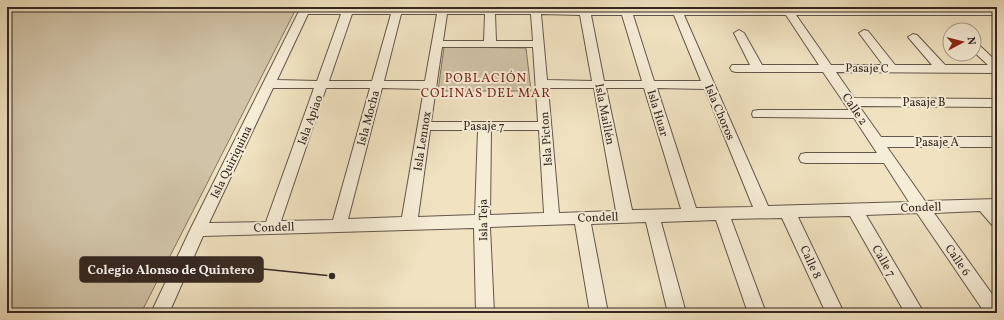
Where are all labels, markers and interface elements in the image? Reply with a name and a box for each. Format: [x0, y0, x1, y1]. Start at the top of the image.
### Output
north arrow [942, 22, 982, 62]
text: N [963, 36, 978, 46]
street label: Pasaje C [845, 61, 889, 77]
district label: POBLACIÓN COLINAS DEL MAR [421, 70, 551, 103]
street label: Isla Maillén [590, 82, 618, 146]
street label: Isla Choros [700, 82, 738, 143]
street label: Isla Huar [642, 88, 672, 139]
street label: Isla Mocha [354, 89, 384, 148]
street label: Calle 2 [838, 90, 871, 129]
street label: Isla Apiao [295, 93, 327, 148]
street label: Pasaje B [902, 95, 946, 111]
street label: Isla Lennox [410, 110, 436, 172]
street label: Isla Picton [537, 111, 557, 167]
street label: Pasaje 7 [463, 119, 505, 135]
street label: Isla Quiriquina [207, 123, 256, 202]
street label: Pasaje A [915, 135, 960, 151]
street label: Isla Teja [476, 199, 492, 241]
street label: Condell [900, 199, 942, 217]
street label: Condell [577, 209, 619, 227]
street label: Condell [253, 219, 295, 237]
street label: Calle 7 [867, 242, 899, 281]
street label: Calle 6 [941, 242, 974, 280]
street label: Calle 8 [795, 243, 825, 282]
callout: Colegio Alonso de Quintero [80, 257, 263, 282]
text: Colegio Alonso de Quintero [88, 262, 254, 280]

